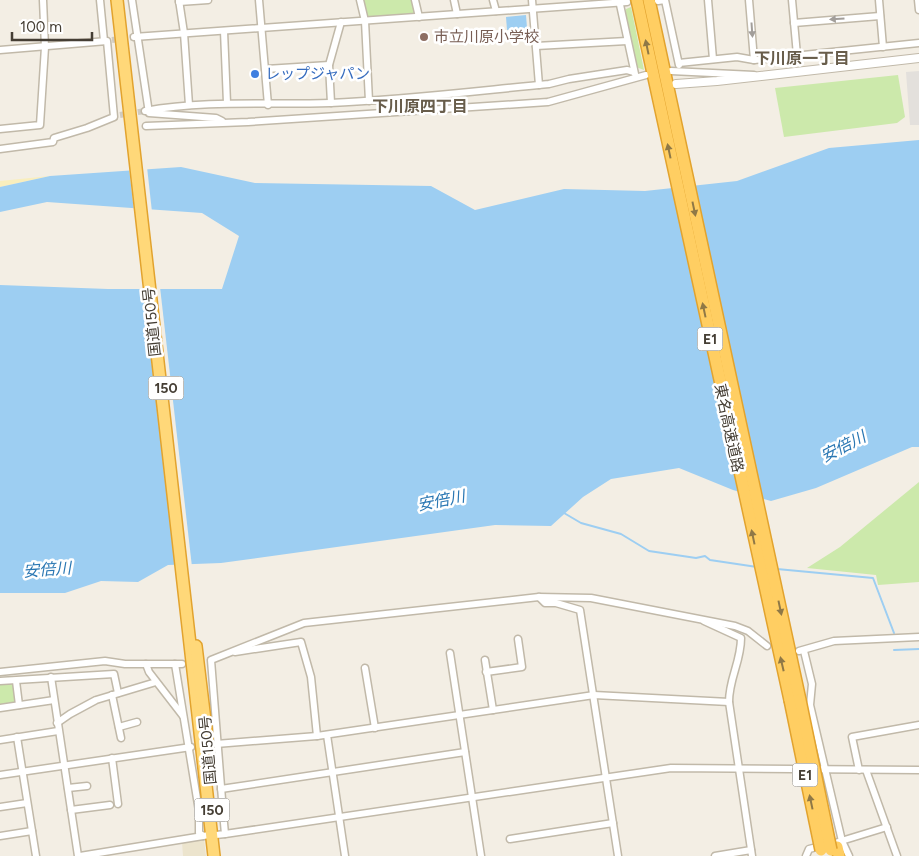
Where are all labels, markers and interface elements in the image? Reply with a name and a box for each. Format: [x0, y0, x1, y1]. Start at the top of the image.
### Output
scale bar [12, 10, 92, 42]
one-way arrow [829, 16, 845, 24]
text: 100 m [20, 18, 62, 36]
one-way arrow [748, 22, 756, 38]
place label: 市立川原小学校 [434, 28, 539, 46]
marker: 市立川原小学校 [418, 31, 430, 43]
one-way arrow [643, 39, 651, 54]
district label: 下川原一丁目 [754, 49, 850, 68]
place label: レップジャパン [265, 65, 370, 83]
marker: レップジャパン [249, 68, 261, 80]
district label: 下川原四丁目 [372, 97, 468, 116]
one-way arrow [665, 143, 673, 159]
one-way arrow [690, 201, 698, 217]
street label: 国道150号 [139, 287, 165, 357]
one-way arrow [700, 302, 708, 318]
road number: E1 [698, 328, 722, 350]
road number: 150 [148, 376, 184, 399]
street label: 東名高速道路 [711, 382, 747, 474]
water label: 安倍川 [818, 426, 871, 466]
water label: 安倍川 [416, 486, 468, 514]
one-way arrow [749, 530, 757, 545]
water label: 安倍川 [22, 558, 74, 581]
one-way arrow [776, 600, 784, 615]
one-way arrow [778, 657, 786, 672]
street label: 国道150号 [196, 715, 220, 785]
road number: E1 [792, 764, 818, 786]
one-way arrow [807, 795, 815, 810]
road number: 150 [194, 798, 230, 822]

